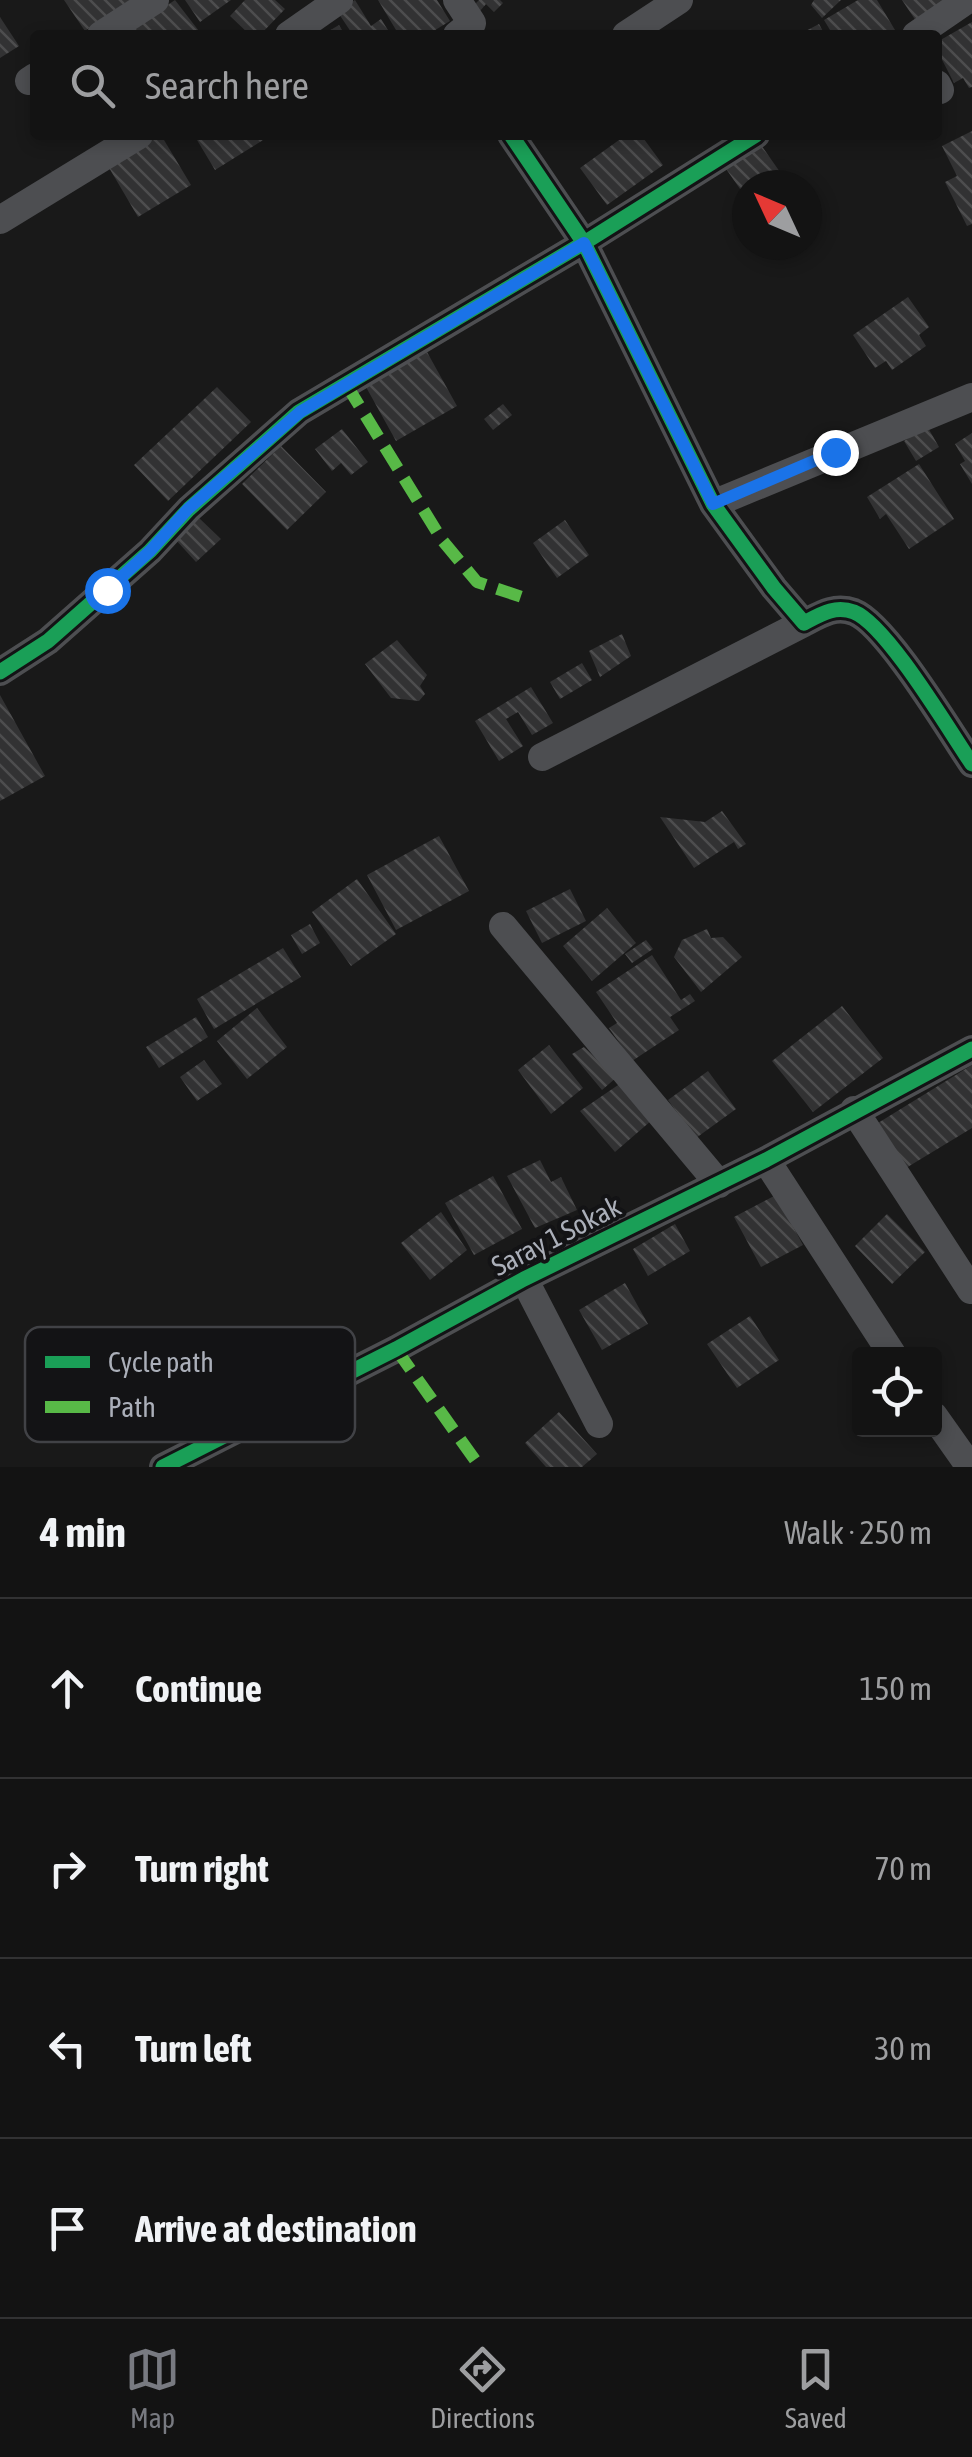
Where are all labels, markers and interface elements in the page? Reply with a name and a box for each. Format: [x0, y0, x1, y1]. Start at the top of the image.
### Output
search box [30, 30, 942, 140]
icon: search [65, 58, 120, 113]
text: Search here [145, 64, 309, 107]
north arrow [732, 170, 822, 260]
route end [813, 430, 859, 476]
route start [85, 568, 131, 614]
street label: Saray 1 Sokak [486, 1190, 626, 1282]
legend [25, 1327, 355, 1442]
text: Cycle path [108, 1346, 214, 1378]
map controls [852, 1347, 942, 1437]
button: locate [852, 1347, 942, 1437]
text: Path [108, 1391, 156, 1423]
text: 4 min [40, 1508, 126, 1556]
text: Walk · 250 m [784, 1514, 932, 1551]
icon: ahead [40, 1661, 95, 1716]
text: Continue [135, 1667, 262, 1710]
text: 150 m [859, 1670, 932, 1707]
icon: right [40, 1841, 95, 1896]
text: Turn right [135, 1847, 269, 1890]
text: 70 m [874, 1850, 932, 1887]
icon: left [40, 2021, 95, 2076]
text: Turn left [135, 2027, 251, 2070]
text: 30 m [874, 2030, 932, 2067]
icon: arrive [40, 2201, 95, 2256]
text: Arrive at destination [135, 2207, 417, 2250]
tab: Map [125, 2342, 180, 2434]
tab: Directions [430, 2342, 535, 2434]
tab: Saved [785, 2342, 847, 2434]

